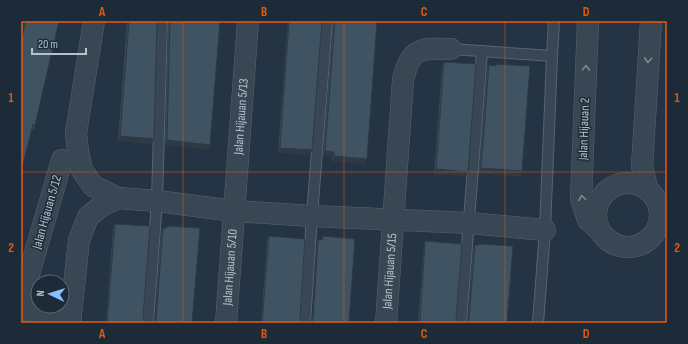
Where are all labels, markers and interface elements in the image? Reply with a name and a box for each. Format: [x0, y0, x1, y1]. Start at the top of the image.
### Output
text: A [98, 4, 106, 20]
text: B [261, 4, 267, 20]
text: C [421, 4, 428, 20]
text: D [583, 4, 590, 20]
scale bar [32, 30, 86, 56]
text: 20 m [38, 37, 58, 52]
one-way arrow [644, 57, 653, 63]
one-way arrow [582, 65, 591, 71]
street label: Jalan Hijauan 5/13 [230, 78, 252, 156]
text: 1 [8, 90, 14, 106]
text: 1 [674, 90, 680, 106]
street label: Jalan Hijauan 2 [575, 97, 593, 162]
street label: Jalan Hijauan 5/12 [29, 173, 65, 252]
one-way arrow [578, 195, 587, 201]
street label: Jalan Hijauan 5/10 [219, 228, 241, 307]
street label: Jalan Hijauan 5/15 [379, 233, 400, 311]
text: 2 [8, 240, 14, 256]
text: 2 [674, 240, 680, 256]
north arrow [30, 274, 70, 314]
text: N [34, 290, 47, 297]
text: A [98, 326, 106, 342]
text: B [261, 326, 267, 342]
text: C [421, 326, 428, 342]
text: D [583, 326, 590, 342]

